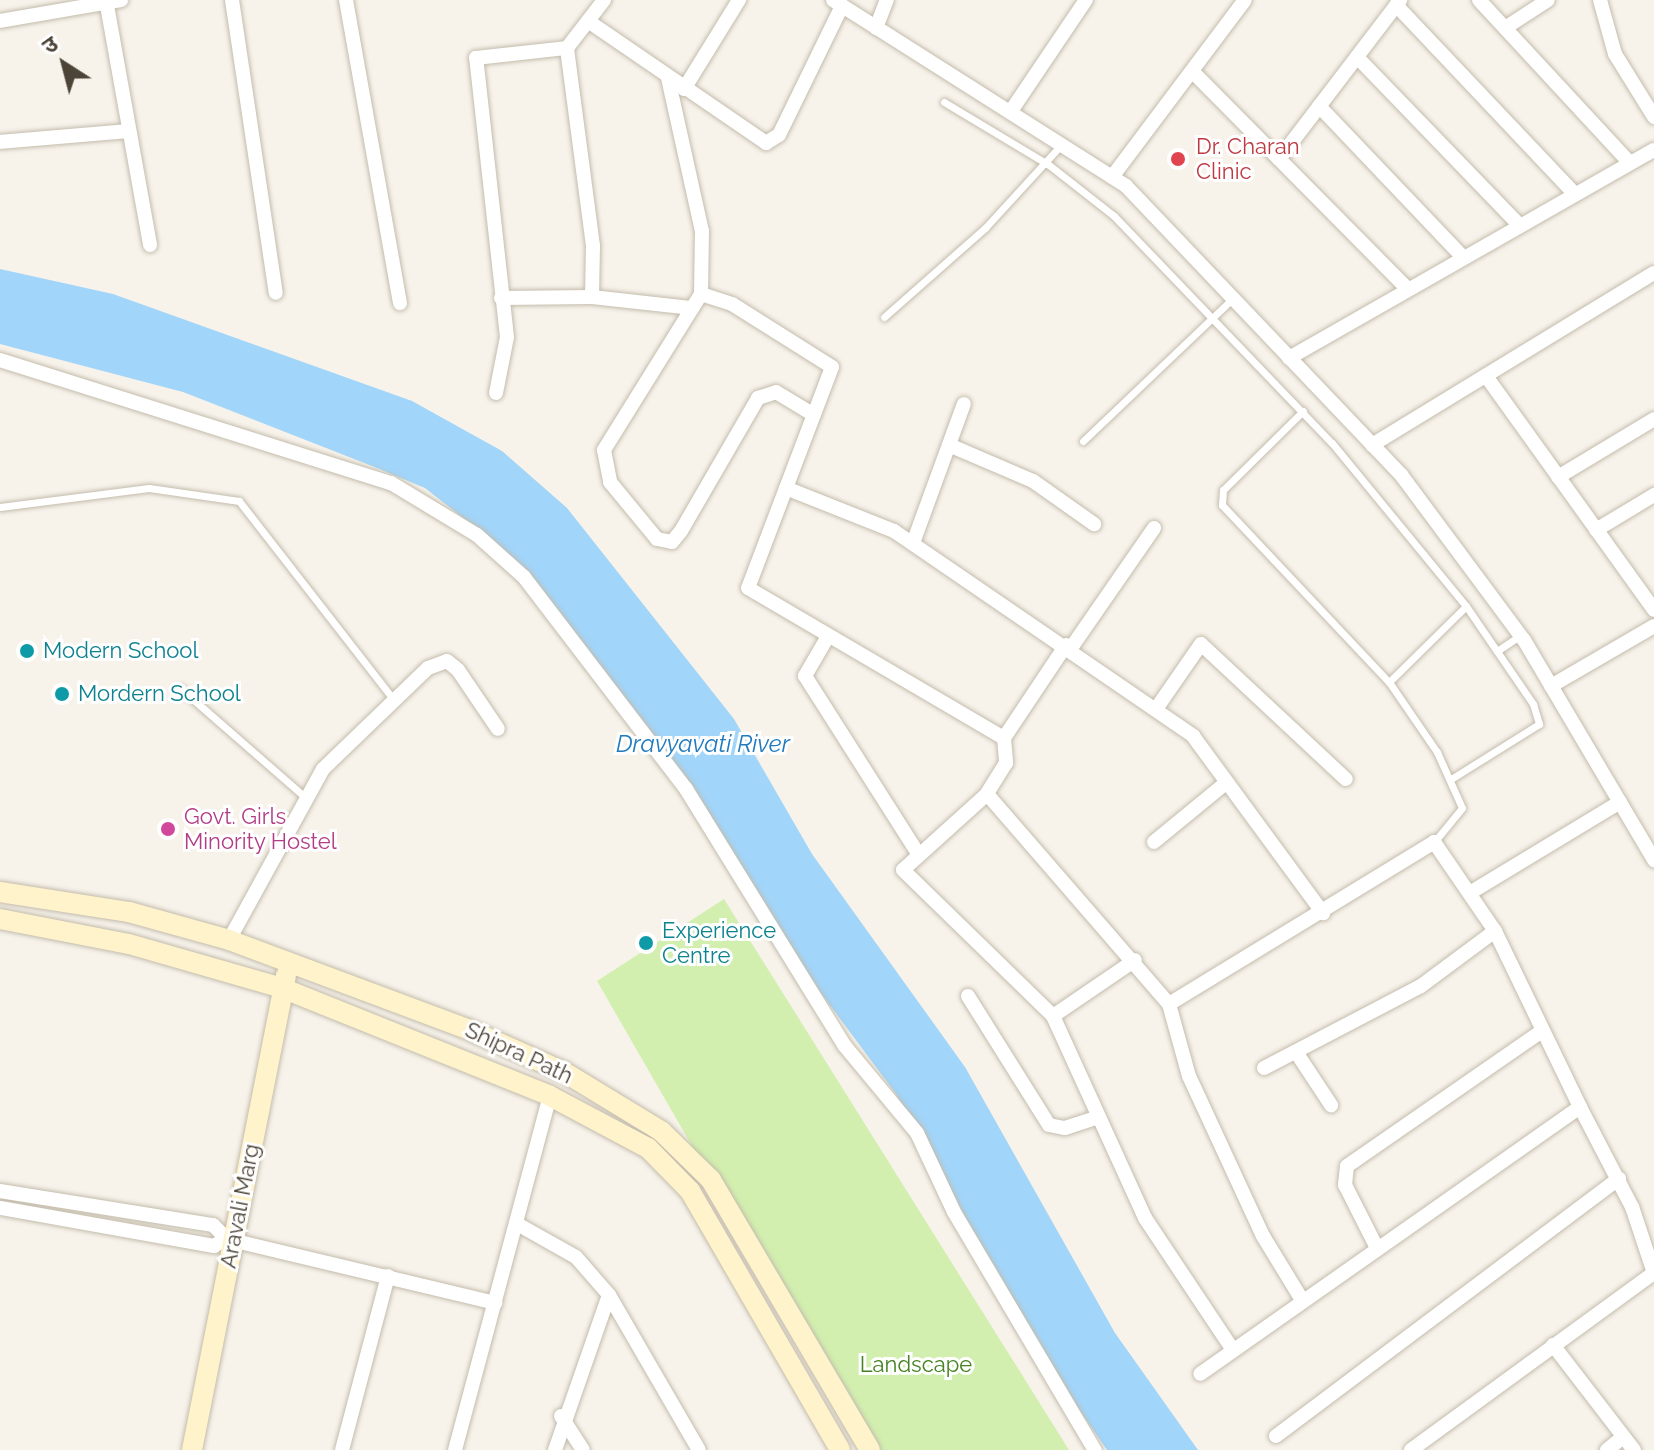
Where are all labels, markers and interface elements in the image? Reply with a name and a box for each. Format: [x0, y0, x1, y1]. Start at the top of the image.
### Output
north arrow [24, 24, 104, 104]
text: उ [37, 30, 63, 59]
place label: Dr. Charan Clinic [1196, 133, 1299, 184]
marker: Dr. Charan Clinic [1167, 148, 1189, 170]
place label: Modern School [43, 638, 198, 664]
marker: Modern School [18, 642, 36, 660]
place label: Mordern School [78, 681, 241, 707]
marker: Mordern School [53, 685, 71, 703]
water label: Dravyavati River [616, 730, 790, 758]
place label: Govt. Girls Minority Hostel [184, 803, 337, 854]
marker: Govt. Girls Minority Hostel [159, 820, 177, 838]
place label: Experience Centre [662, 917, 776, 968]
marker: Experience Centre [637, 934, 655, 952]
street label: Shipra Path [461, 1017, 577, 1089]
street label: Aravali Marg [215, 1142, 265, 1270]
park label: Landscape [860, 1352, 972, 1378]

